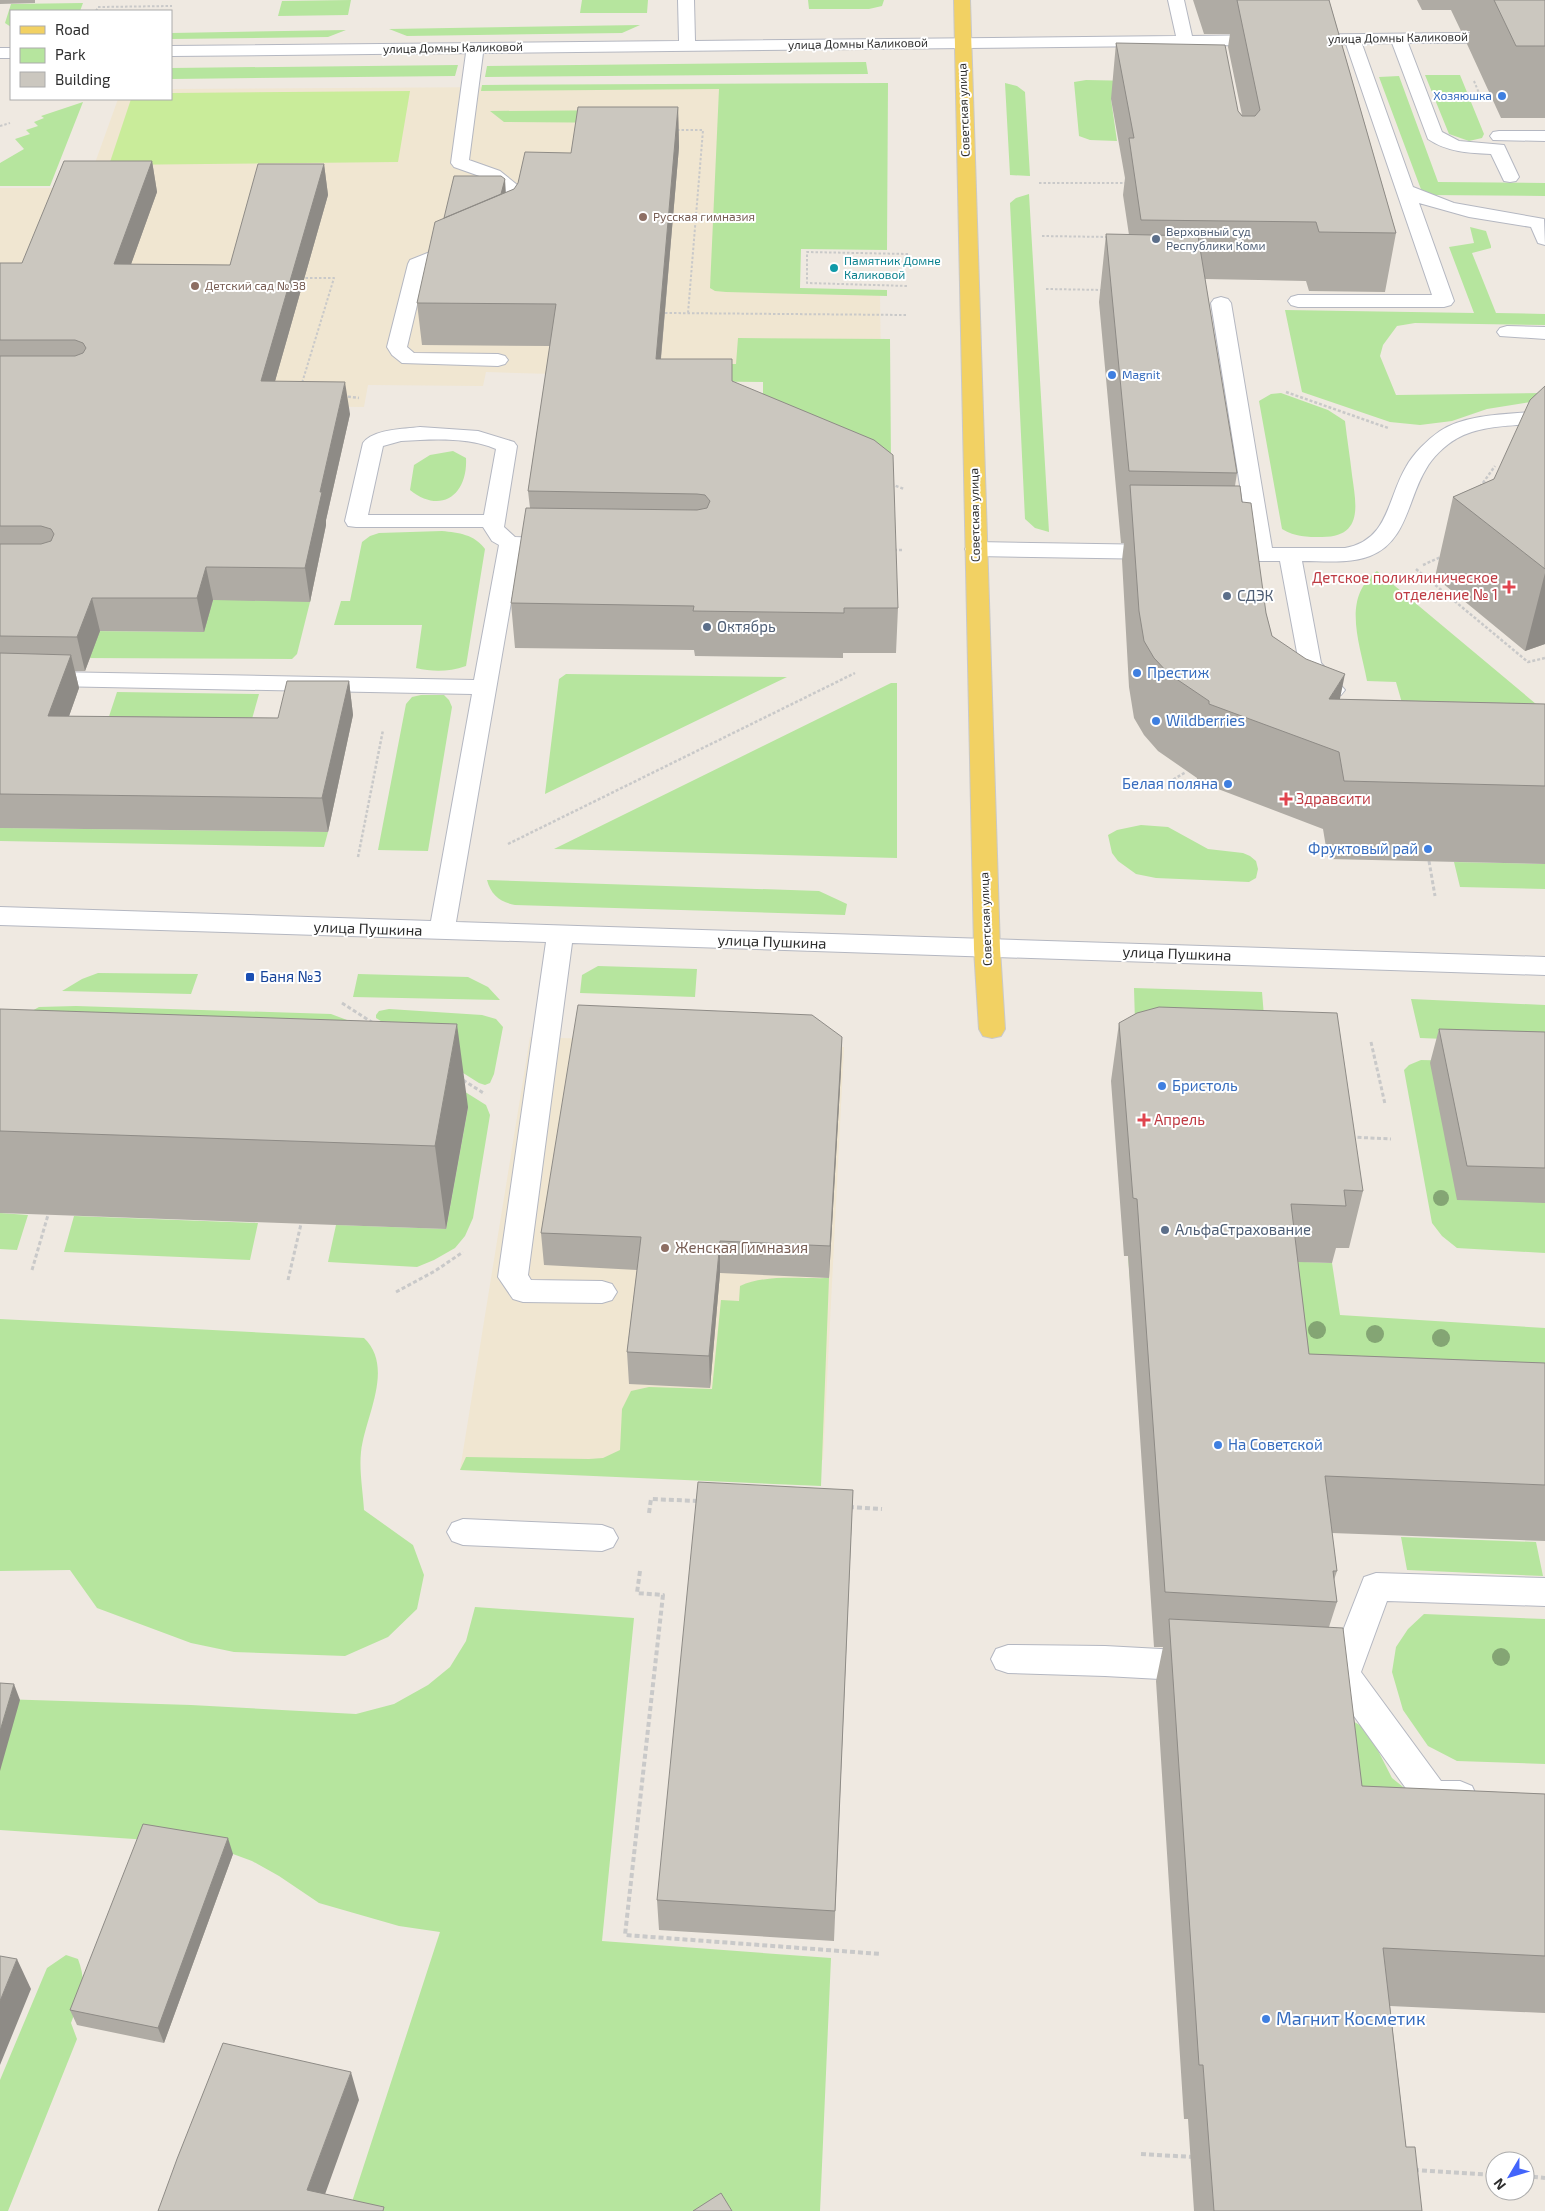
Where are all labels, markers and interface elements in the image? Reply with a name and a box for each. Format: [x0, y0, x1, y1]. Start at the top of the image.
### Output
legend [10, 10, 172, 100]
text: Road [55, 20, 90, 38]
street label: улица Домны Каликовой [1328, 29, 1468, 46]
street label: улица Домны Каликовой [788, 35, 928, 52]
street label: улица Домны Каликовой [383, 39, 523, 56]
text: Park [55, 45, 86, 63]
street label: Советская улица [954, 63, 973, 157]
text: Building [55, 70, 111, 88]
place label: Хозяюшка [1433, 88, 1492, 102]
marker: Хозяюшка [1496, 90, 1508, 102]
place label: Русская гимназия [653, 209, 755, 224]
marker: Русская гимназия [637, 211, 649, 223]
place label: Верховный суд Республики Коми [1166, 224, 1266, 253]
marker: Верховный суд Республики Коми [1150, 233, 1162, 245]
place label: Памятник Домне Каликовой [844, 253, 941, 281]
marker: Памятник Домне Каликовой [828, 262, 840, 274]
place label: Детский сад № 38 [205, 278, 306, 292]
marker: Детский сад № 38 [189, 280, 201, 292]
place label: Magnit [1122, 367, 1161, 381]
marker: Magnit [1106, 369, 1118, 381]
street label: Советская улица [966, 468, 983, 562]
place label: Детское поликлиническое отделение № 1 [1312, 568, 1498, 603]
marker: Детское поликлиническое отделение № 1 [1502, 580, 1516, 594]
place label: СДЭК [1237, 586, 1274, 604]
marker: СДЭК [1221, 590, 1233, 602]
place label: Октябрь [717, 617, 776, 635]
marker: Октябрь [701, 621, 713, 633]
place label: Престиж [1147, 663, 1209, 681]
marker: Престиж [1131, 667, 1143, 679]
place label: Wildberries [1166, 711, 1245, 729]
marker: Wildberries [1150, 715, 1162, 727]
place label: Белая поляна [1122, 774, 1218, 792]
marker: Белая поляна [1222, 778, 1234, 790]
place label: Здравсити [1296, 789, 1371, 807]
marker: Здравсити [1280, 793, 1292, 805]
place label: Фруктовый рай [1308, 839, 1418, 858]
marker: Фруктовый рай [1422, 843, 1434, 855]
street label: Советская улица [976, 872, 995, 966]
street label: улица Пушкина [313, 917, 423, 940]
street label: улица Пушкина [717, 930, 827, 953]
street label: улица Пушкина [1122, 942, 1232, 965]
place label: Баня №3 [260, 967, 322, 985]
marker: Баня №3 [244, 971, 256, 983]
place label: Бристоль [1172, 1076, 1238, 1094]
marker: Бристоль [1156, 1080, 1168, 1092]
place label: Апрель [1154, 1110, 1205, 1128]
marker: Апрель [1138, 1114, 1150, 1126]
place label: АльфаСтрахование [1175, 1220, 1311, 1238]
marker: АльфаСтрахование [1159, 1224, 1171, 1236]
place label: Женская Гимназия [675, 1238, 808, 1256]
marker: Женская Гимназия [659, 1242, 671, 1254]
place label: На Советской [1228, 1435, 1323, 1453]
marker: На Советской [1212, 1439, 1224, 1451]
place label: Магнит Косметик [1276, 2007, 1426, 2029]
marker: Магнит Косметик [1260, 2013, 1272, 2025]
north arrow [1485, 2151, 1535, 2201]
text: N [1490, 2175, 1509, 2194]

